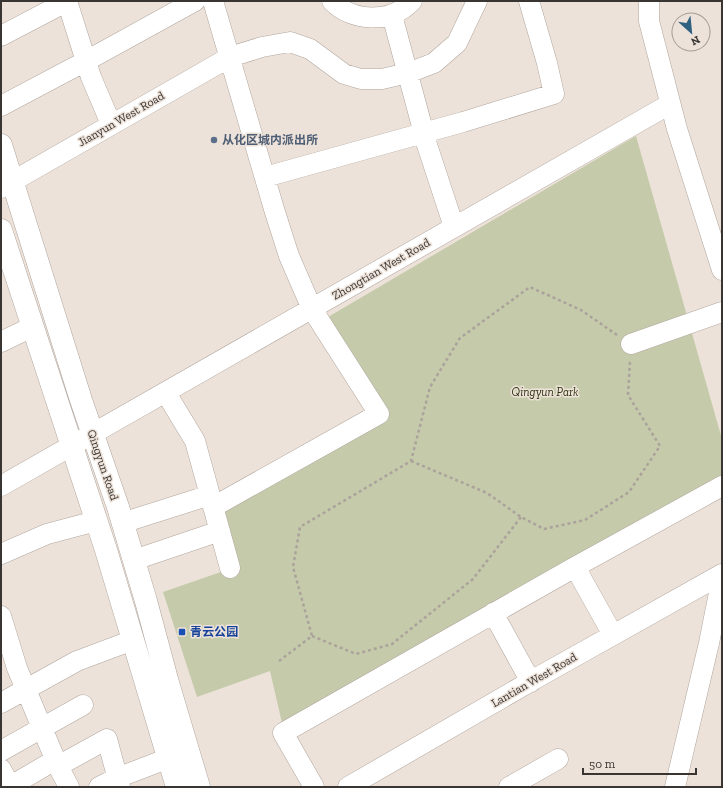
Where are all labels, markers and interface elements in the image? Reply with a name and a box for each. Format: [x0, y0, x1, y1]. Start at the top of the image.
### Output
north arrow [671, 12, 711, 52]
text: N [688, 33, 702, 48]
street label: Jianyun West Road [75, 88, 167, 149]
place label: 从化区城内派出所 [222, 133, 318, 147]
marker: 从化区城内派出所 [209, 135, 219, 145]
street label: Zhongtian West Road [330, 235, 433, 303]
park label: Qingyun Park [512, 385, 579, 399]
street label: Qingyun Road [84, 428, 122, 503]
place label: 青云公园 [190, 625, 238, 639]
marker: 青云公园 [177, 627, 187, 637]
street label: Lantian West Road [489, 650, 580, 710]
scale bar [583, 750, 696, 776]
text: 50 m [589, 757, 616, 771]

